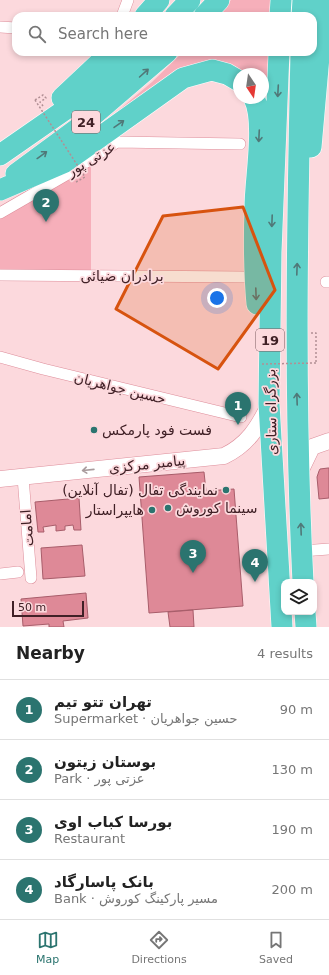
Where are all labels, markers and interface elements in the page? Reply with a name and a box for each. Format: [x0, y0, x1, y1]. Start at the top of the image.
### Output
search box [12, 12, 317, 56]
icon: search [26, 23, 48, 45]
text: Search here [58, 25, 148, 43]
north arrow [233, 68, 269, 104]
one-way arrow [138, 69, 148, 78]
one-way arrow [274, 84, 281, 97]
road number: 24 [72, 111, 100, 133]
one-way arrow [113, 120, 124, 128]
one-way arrow [255, 129, 262, 142]
street label: عزتی پور [63, 138, 119, 181]
one-way arrow [37, 150, 48, 159]
pin: 2 [33, 189, 59, 222]
one-way arrow [268, 214, 275, 227]
one-way arrow [293, 263, 300, 276]
street label: برادران ضیائی [80, 268, 164, 285]
one-way arrow [252, 287, 260, 300]
your location [207, 288, 227, 308]
road number: 19 [256, 329, 284, 351]
street label: حسین جواهریان [72, 369, 167, 408]
street label: بزرگراه ستاری [262, 369, 281, 455]
pin: 1 [225, 392, 251, 425]
one-way arrow [293, 393, 301, 406]
place label: فست فود پارمکس [102, 422, 212, 439]
marker: فست فود پارمکس [89, 425, 99, 435]
street label: پیامبر مرکزی [108, 452, 186, 477]
one-way arrow [82, 466, 95, 473]
place label: نمایندگی تفال (تفال آنلاین) [62, 482, 218, 499]
marker: نمایندگی تفال (تفال آنلاین) [221, 485, 231, 495]
place label: سینما کوروش [176, 500, 258, 517]
place label: هایپراستار [85, 502, 144, 519]
marker: سینما کوروش [163, 503, 173, 513]
marker: هایپراستار [147, 505, 157, 515]
street label: امامت [17, 509, 37, 547]
one-way arrow [297, 523, 304, 536]
pin: 3 [180, 540, 206, 573]
pin: 4 [242, 549, 268, 582]
map controls [281, 579, 317, 615]
button: layers [281, 579, 317, 615]
scale bar [12, 599, 84, 618]
text: 50 m [18, 601, 46, 614]
text: Nearby [16, 643, 85, 663]
text: 4 results [257, 646, 313, 661]
text: تهران تتو تیم [54, 693, 152, 711]
text: 1 [24, 702, 34, 717]
text: 90 m [280, 702, 313, 717]
text: Supermarket · حسین جواهریان [54, 711, 238, 726]
text: بوستان زیتون [54, 753, 156, 771]
text: 2 [24, 762, 34, 777]
text: 130 m [271, 762, 313, 777]
text: Park · عزتی پور [54, 771, 145, 786]
text: بورسا کباب اوی [54, 813, 172, 831]
text: 3 [24, 822, 34, 837]
text: 190 m [271, 822, 313, 837]
text: Restaurant [54, 831, 125, 846]
text: بانک پاسارگاد [54, 873, 154, 891]
text: 4 [24, 882, 34, 897]
text: 200 m [271, 882, 313, 897]
text: Bank · مسیر پارکینگ کوروش [54, 891, 218, 906]
tab: Map [36, 929, 59, 966]
tab: Directions [131, 929, 187, 966]
tab: Saved [259, 929, 293, 966]

